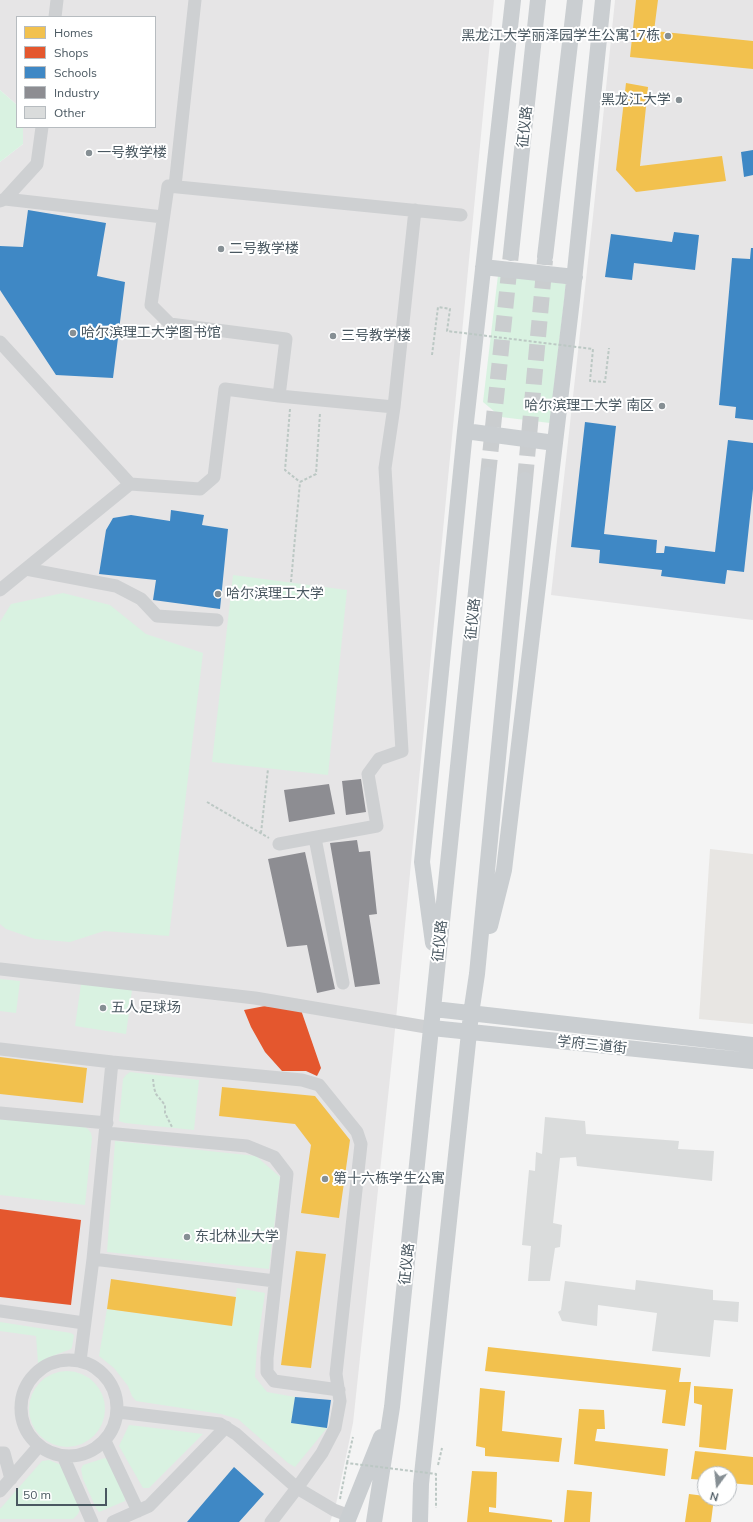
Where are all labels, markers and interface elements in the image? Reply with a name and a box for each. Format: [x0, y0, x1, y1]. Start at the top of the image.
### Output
legend [16, 16, 156, 128]
text: Homes [54, 25, 93, 40]
place label: 黑龙江大学丽泽园学生公寓17栋 [461, 28, 660, 44]
marker: 黑龙江大学丽泽园学生公寓17栋 [663, 31, 673, 41]
text: Shops [54, 45, 89, 60]
text: Schools [54, 65, 97, 80]
text: Industry [54, 85, 99, 100]
place label: 黑龙江大学 [601, 92, 671, 108]
marker: 黑龙江大学 [674, 95, 684, 105]
text: Other [54, 105, 85, 120]
street label: 征仪路 [514, 105, 536, 149]
place label: 一号教学楼 [97, 145, 167, 161]
marker: 一号教学楼 [84, 148, 94, 158]
place label: 二号教学楼 [229, 241, 299, 257]
marker: 二号教学楼 [216, 244, 226, 254]
place label: 哈尔滨理工大学图书馆 [81, 325, 221, 341]
marker: 哈尔滨理工大学图书馆 [68, 328, 78, 338]
place label: 三号教学楼 [341, 328, 411, 344]
marker: 三号教学楼 [328, 331, 338, 341]
place label: 哈尔滨理工大学 南区 [524, 398, 654, 414]
marker: 哈尔滨理工大学 南区 [657, 401, 667, 411]
place label: 哈尔滨理工大学 [226, 586, 324, 602]
marker: 哈尔滨理工大学 [213, 589, 223, 599]
street label: 征仪路 [462, 597, 484, 641]
street label: 征仪路 [429, 919, 451, 963]
place label: 五人足球场 [111, 1000, 181, 1016]
marker: 五人足球场 [98, 1003, 108, 1013]
street label: 学府三道街 [556, 1033, 628, 1057]
place label: 第十六栋学生公寓 [333, 1171, 445, 1187]
marker: 第十六栋学生公寓 [320, 1174, 330, 1184]
place label: 东北林业大学 [195, 1229, 279, 1245]
marker: 东北林业大学 [182, 1232, 192, 1242]
street label: 征仪路 [396, 1242, 418, 1286]
north arrow [697, 1466, 737, 1506]
scale bar [18, 1480, 109, 1506]
text: 50 m [23, 1487, 51, 1502]
text: N [708, 1489, 720, 1504]

